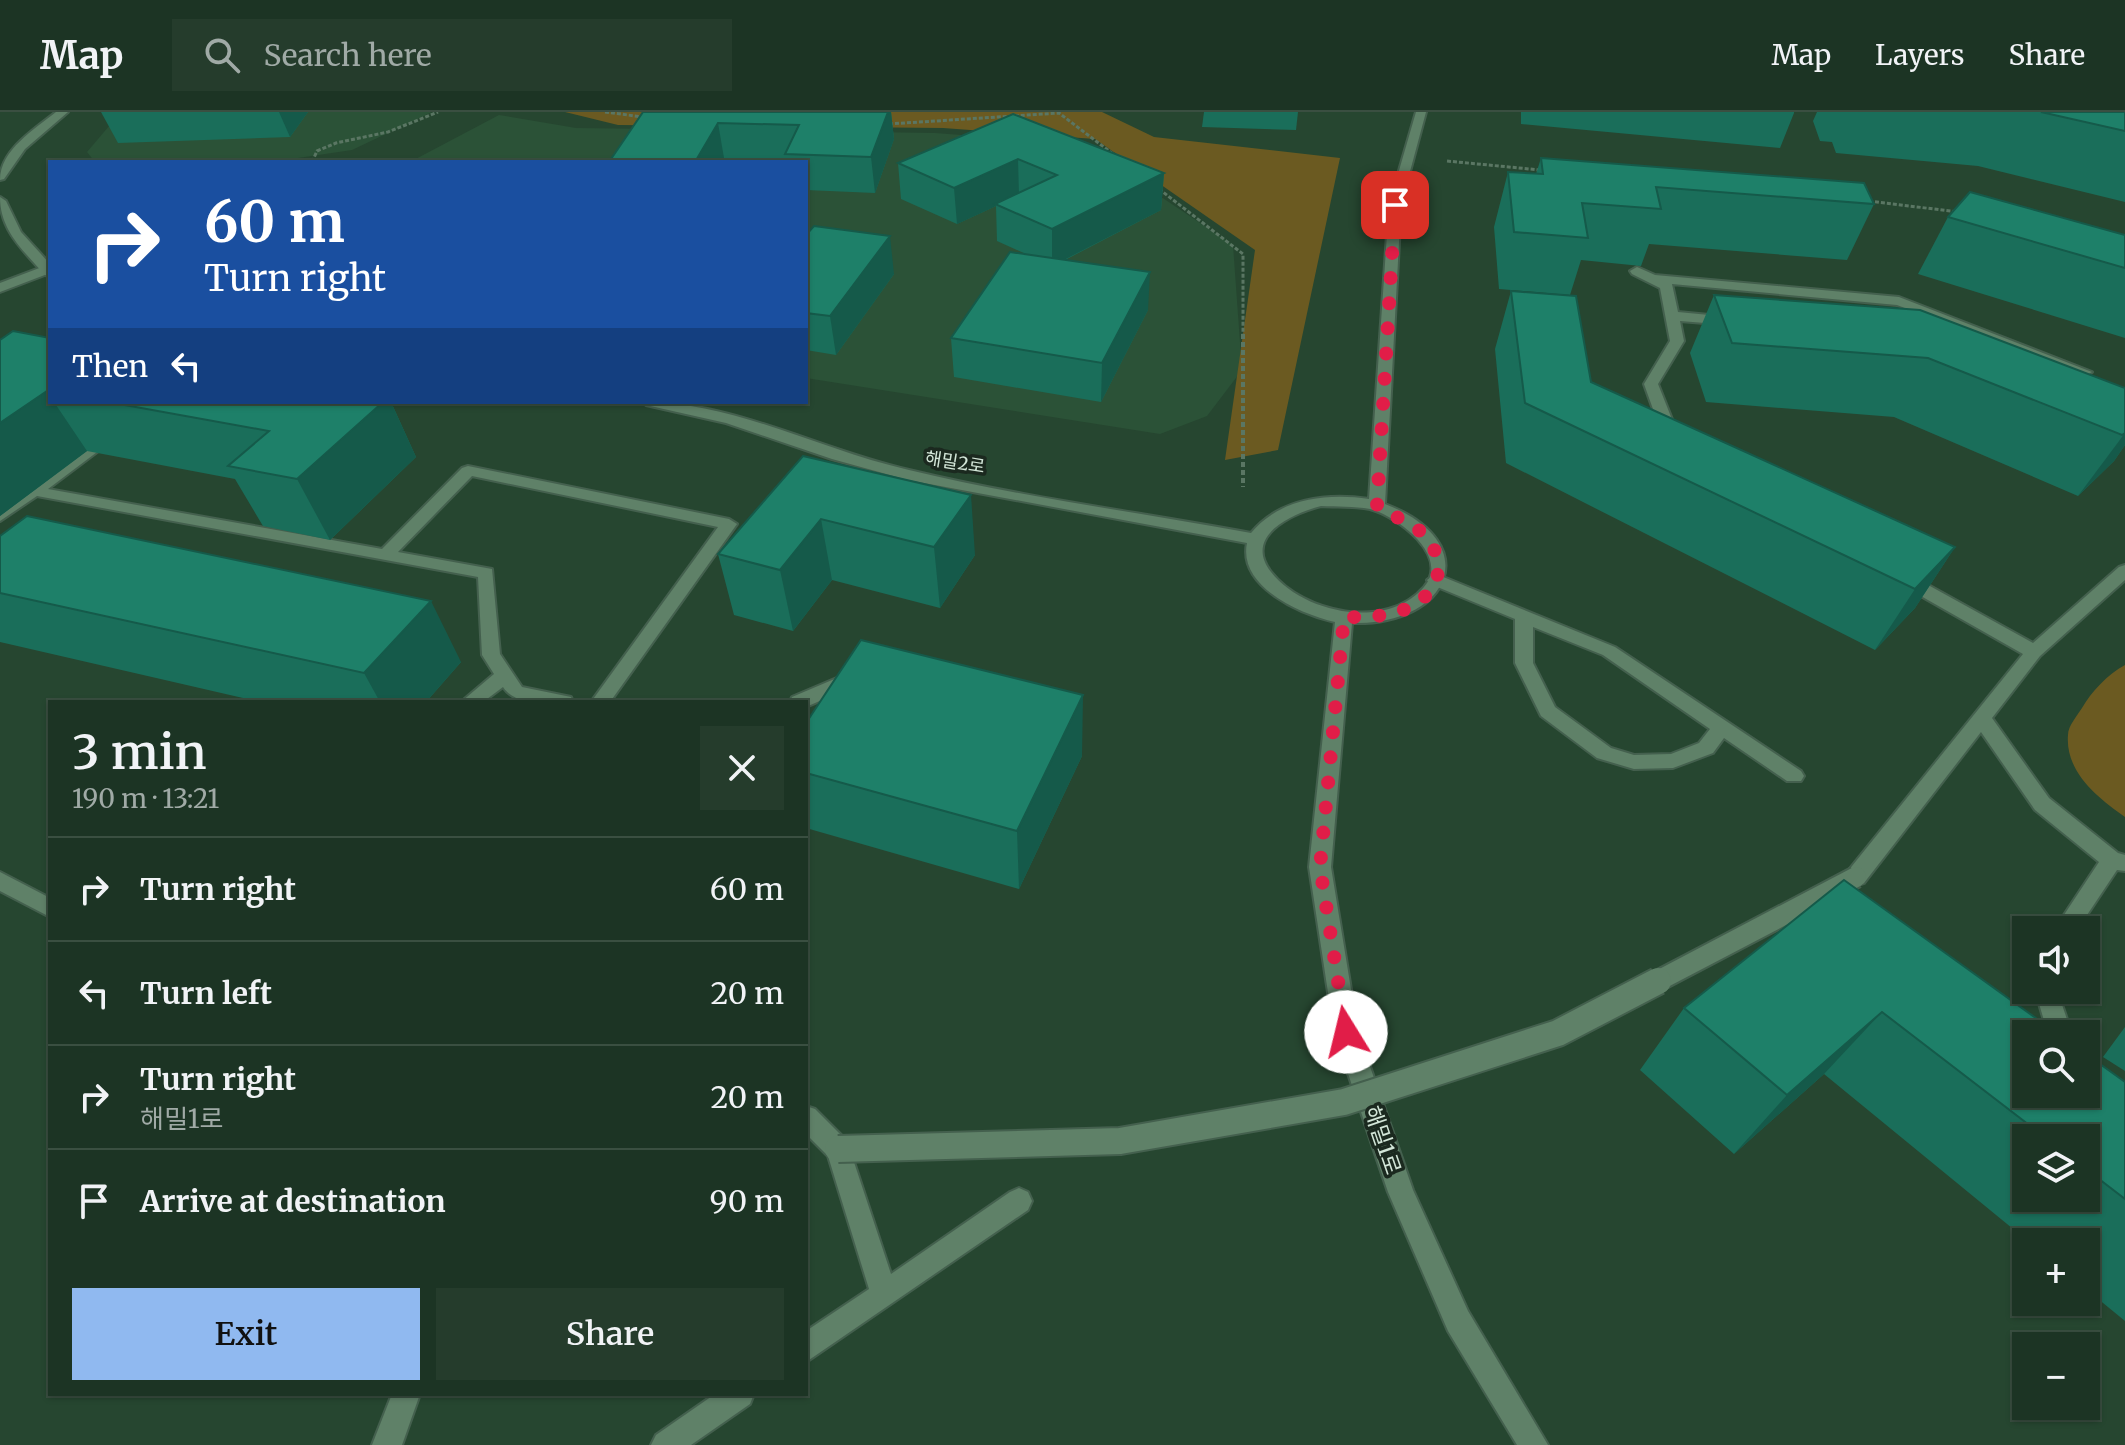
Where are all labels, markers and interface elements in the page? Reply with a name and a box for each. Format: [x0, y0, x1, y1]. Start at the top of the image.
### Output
search box [172, 19, 732, 91]
text: Map [40, 32, 124, 79]
icon: search [200, 33, 244, 77]
text: Search here [264, 36, 432, 74]
text: Map [1771, 37, 1831, 73]
text: Layers [1875, 37, 1964, 73]
text: Share [2008, 37, 2085, 73]
pin [1361, 171, 1429, 239]
icon: arrive [1373, 183, 1417, 227]
text: 60 m [204, 187, 345, 257]
icon: right [72, 192, 176, 296]
text: Turn right [204, 256, 386, 301]
icon: left [164, 344, 208, 388]
text: Then [72, 347, 148, 385]
street label: 해밀2로 [923, 446, 987, 478]
text: 3 min [72, 722, 207, 782]
button: close [700, 726, 784, 810]
text: 190 m · 13:21 [72, 782, 219, 815]
icon: right [72, 867, 116, 911]
text: Turn right [140, 870, 296, 908]
text: 60 m [710, 870, 784, 908]
map controls [2012, 916, 2100, 1420]
button: sound [2012, 916, 2100, 1004]
icon: left [72, 971, 116, 1015]
text: Turn left [140, 974, 272, 1012]
text: 20 m [711, 974, 784, 1012]
position arrow [1304, 990, 1388, 1074]
button: search [2012, 1020, 2100, 1108]
text: Turn right [140, 1060, 296, 1098]
icon: right [72, 1075, 116, 1119]
text: 20 m [711, 1078, 784, 1116]
text: 해밀1로 [140, 1102, 224, 1135]
street label: 해밀1로 [1358, 1102, 1408, 1178]
button: layers [2012, 1124, 2100, 1212]
icon: arrive [72, 1179, 116, 1223]
text: Arrive at destination [140, 1182, 446, 1220]
text: 90 m [710, 1182, 784, 1220]
button: + [2012, 1228, 2100, 1316]
button: Exit [72, 1288, 420, 1380]
button: Share [436, 1288, 784, 1380]
button: − [2012, 1332, 2100, 1420]

